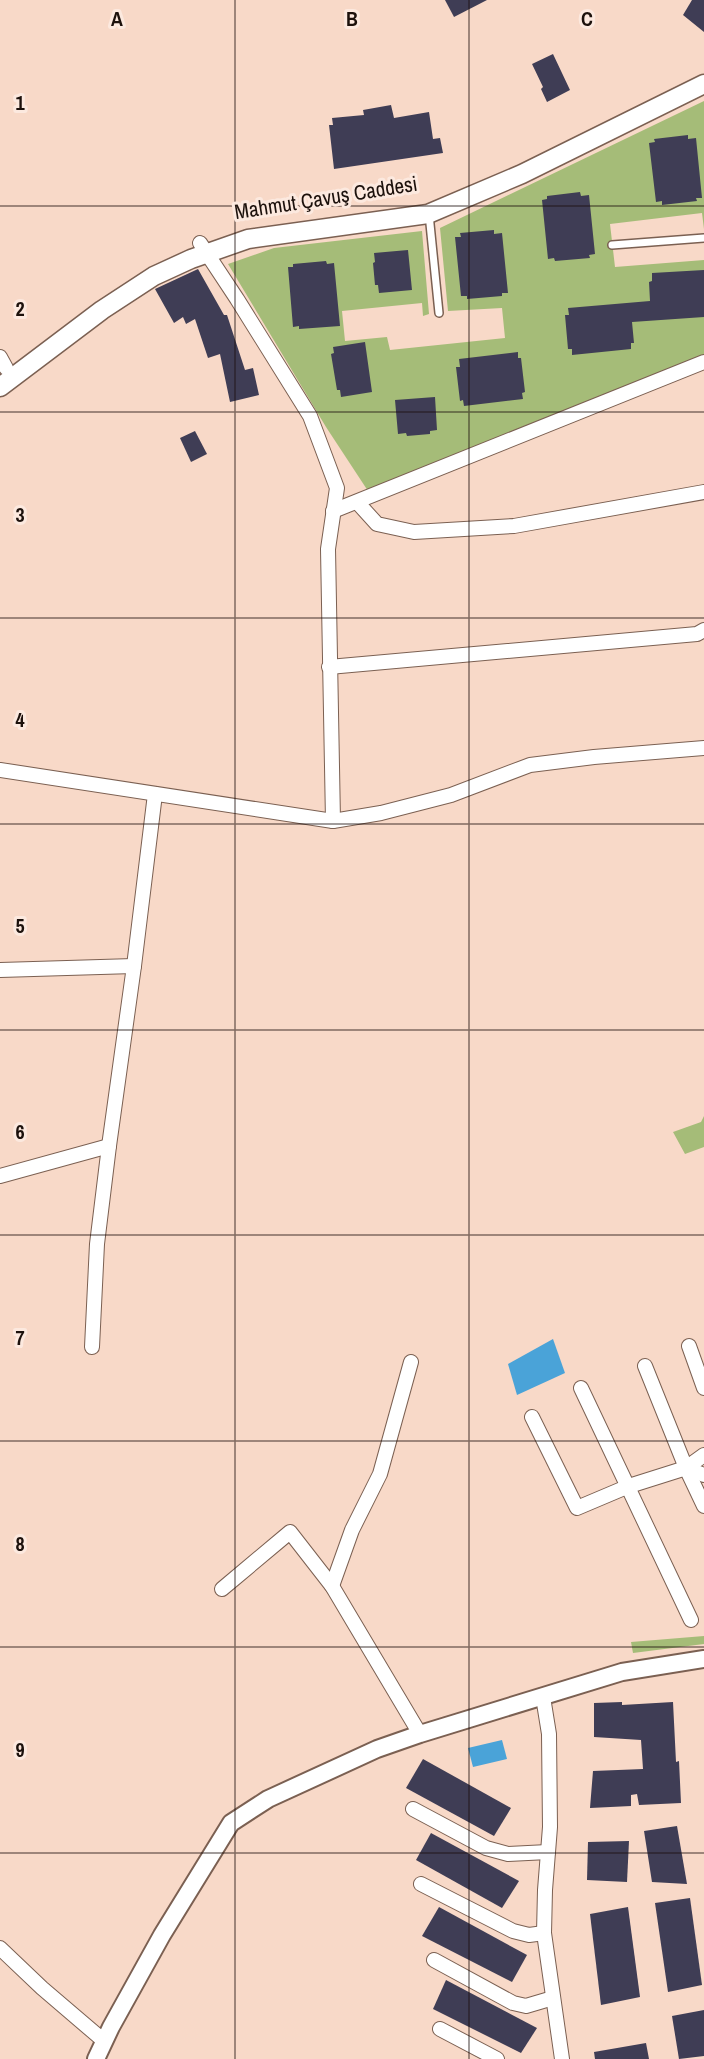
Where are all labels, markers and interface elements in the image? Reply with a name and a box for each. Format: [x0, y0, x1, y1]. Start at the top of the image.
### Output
text: A [111, 5, 123, 32]
text: B [346, 5, 358, 32]
text: C [581, 5, 593, 32]
text: 1 [15, 89, 25, 116]
street label: Mahmut Çavuş Caddesi [232, 169, 419, 226]
text: 2 [15, 295, 25, 322]
text: 3 [15, 501, 25, 528]
text: 4 [15, 706, 25, 733]
text: 5 [15, 912, 25, 939]
text: 6 [15, 1118, 25, 1145]
text: 7 [15, 1324, 25, 1351]
text: 8 [15, 1530, 25, 1557]
text: 9 [15, 1736, 25, 1763]

